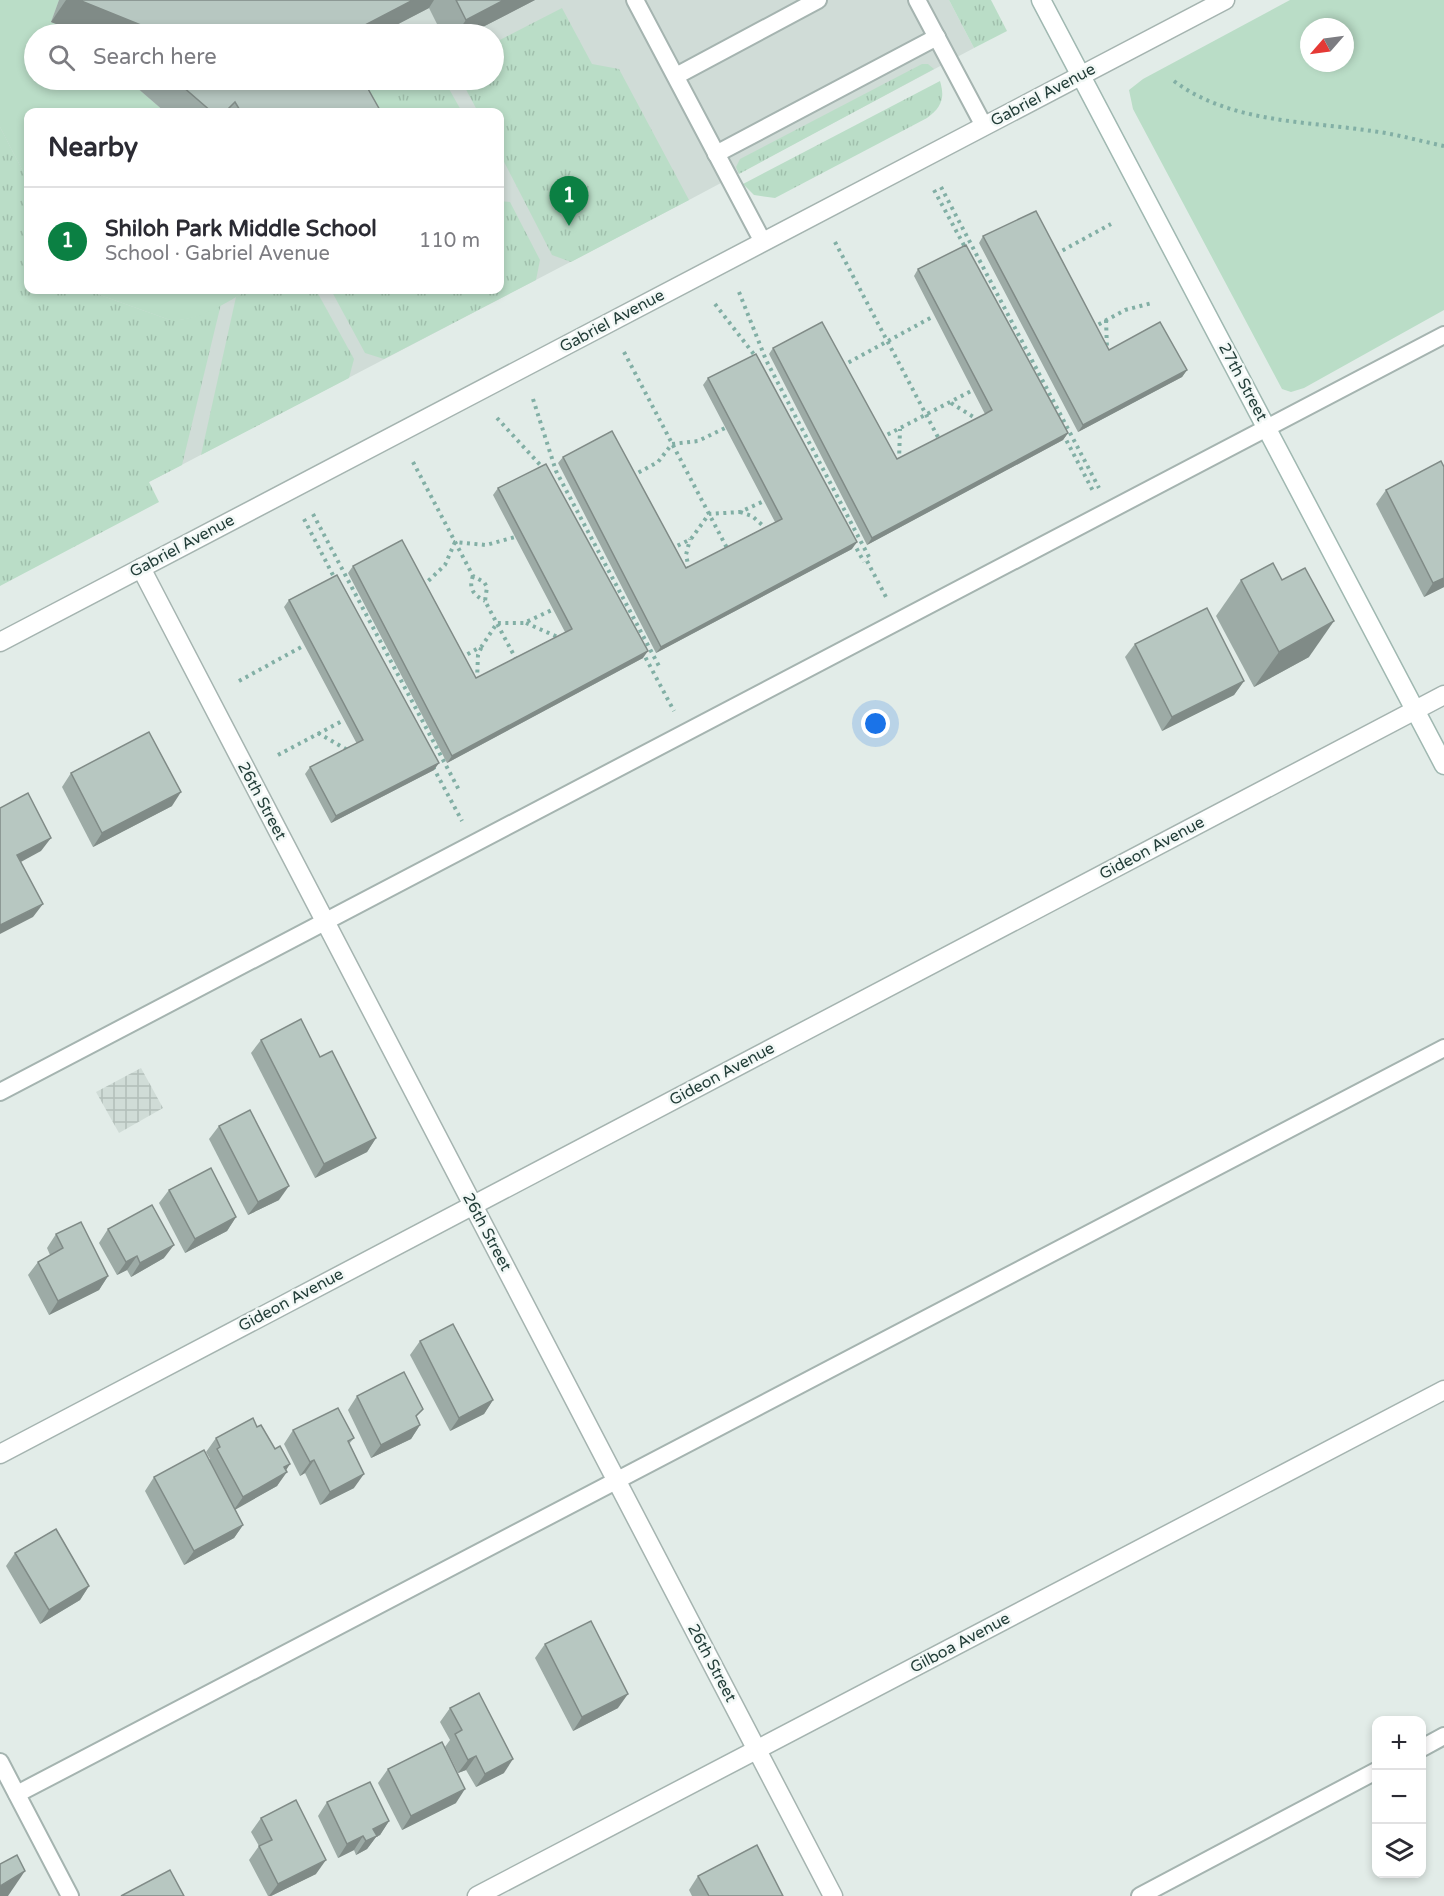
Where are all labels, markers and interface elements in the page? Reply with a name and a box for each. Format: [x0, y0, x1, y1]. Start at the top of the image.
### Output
north arrow [1300, 18, 1354, 72]
search box [24, 24, 504, 90]
icon: search [45, 41, 78, 74]
text: Search here [93, 44, 217, 70]
street label: Gabriel Avenue [987, 59, 1099, 131]
text: Nearby [48, 132, 138, 163]
pin: 1 [550, 176, 588, 226]
text: Shiloh Park Middle School [105, 216, 377, 242]
text: 1 [61, 229, 74, 253]
text: 110 m [419, 229, 480, 253]
text: School · Gabriel Avenue [105, 242, 330, 266]
street label: Gabriel Avenue [556, 285, 668, 357]
street label: 27th Street [1214, 339, 1272, 425]
street label: Gabriel Avenue [126, 510, 238, 582]
your location [861, 709, 890, 738]
street label: 26th Street [233, 758, 291, 844]
street label: Gideon Avenue [1096, 812, 1208, 884]
street label: Gideon Avenue [666, 1038, 778, 1110]
street label: 26th Street [458, 1189, 516, 1275]
street label: Gideon Avenue [235, 1264, 347, 1336]
street label: Gilboa Avenue [907, 1608, 1013, 1678]
street label: 26th Street [683, 1620, 741, 1706]
map controls [1372, 1716, 1426, 1878]
button: + [1372, 1716, 1426, 1770]
button: − [1372, 1770, 1426, 1824]
button: layers [1372, 1824, 1426, 1878]

